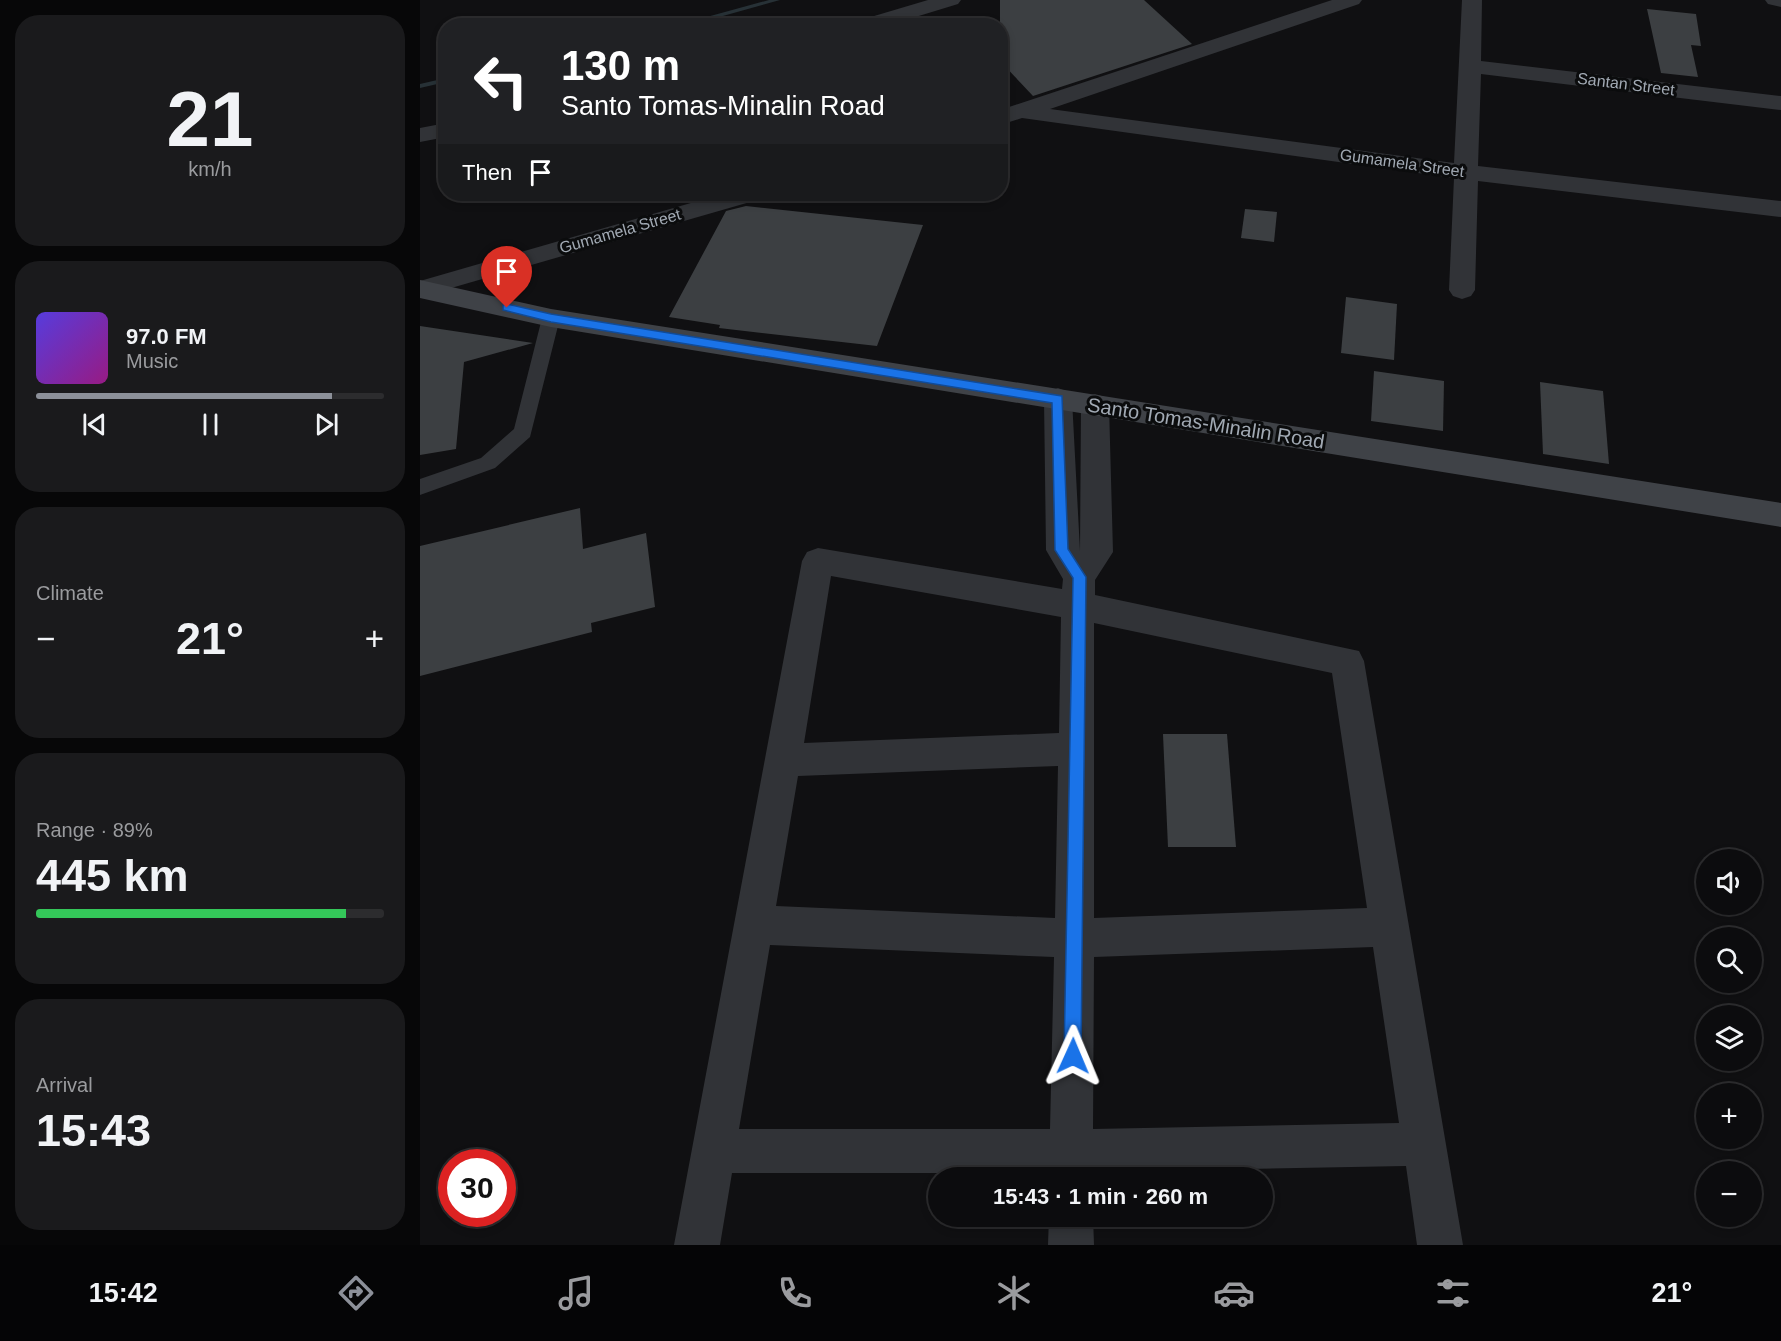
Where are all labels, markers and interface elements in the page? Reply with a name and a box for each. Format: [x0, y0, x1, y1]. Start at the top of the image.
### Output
icon: left [462, 42, 540, 120]
text: 130 m [561, 42, 680, 89]
street label: Santan Street [1576, 70, 1676, 98]
text: 21 [167, 75, 253, 163]
text: Santo Tomas-Minalin Road [561, 91, 885, 121]
street label: Gumamela Street [1339, 146, 1466, 180]
icon: arrive [524, 156, 557, 189]
text: km/h [188, 158, 232, 180]
text: Then [462, 160, 512, 185]
street label: Gumamela Street [557, 205, 683, 256]
pin [481, 246, 532, 308]
icon: arrive [490, 255, 523, 288]
text: 97.0 FM [126, 324, 207, 349]
text: Music [126, 350, 178, 372]
street label: Santo Tomas-Minalin Road [1086, 393, 1326, 453]
icon: previous [78, 408, 111, 441]
icon: pause [194, 408, 227, 441]
icon: next [310, 408, 343, 441]
text: Climate [36, 582, 104, 604]
text: 21° [176, 613, 244, 664]
text: − [36, 620, 55, 657]
text: + [365, 620, 384, 657]
text: Range · 89% [36, 819, 153, 841]
map controls [1696, 849, 1762, 1227]
button: sound [1696, 849, 1762, 915]
text: 445 km [36, 850, 189, 901]
button: search [1696, 927, 1762, 993]
button: layers [1696, 1005, 1762, 1071]
position arrow [1041, 1024, 1105, 1088]
text: Arrival [36, 1074, 93, 1096]
button: + [1696, 1083, 1762, 1149]
text: 15:43 [36, 1105, 151, 1156]
speed limit sign: 30 [438, 1149, 516, 1227]
button: − [1696, 1161, 1762, 1227]
text: 15:43 · 1 min · 260 m [993, 1184, 1208, 1209]
icon: directions [335, 1272, 377, 1314]
icon: music [555, 1272, 597, 1314]
icon: phone [774, 1272, 816, 1314]
icon: climate [993, 1272, 1035, 1314]
icon: car [1213, 1272, 1255, 1314]
icon: filters [1432, 1272, 1474, 1314]
text: 15:42 [89, 1278, 158, 1308]
text: 21° [1651, 1278, 1692, 1308]

